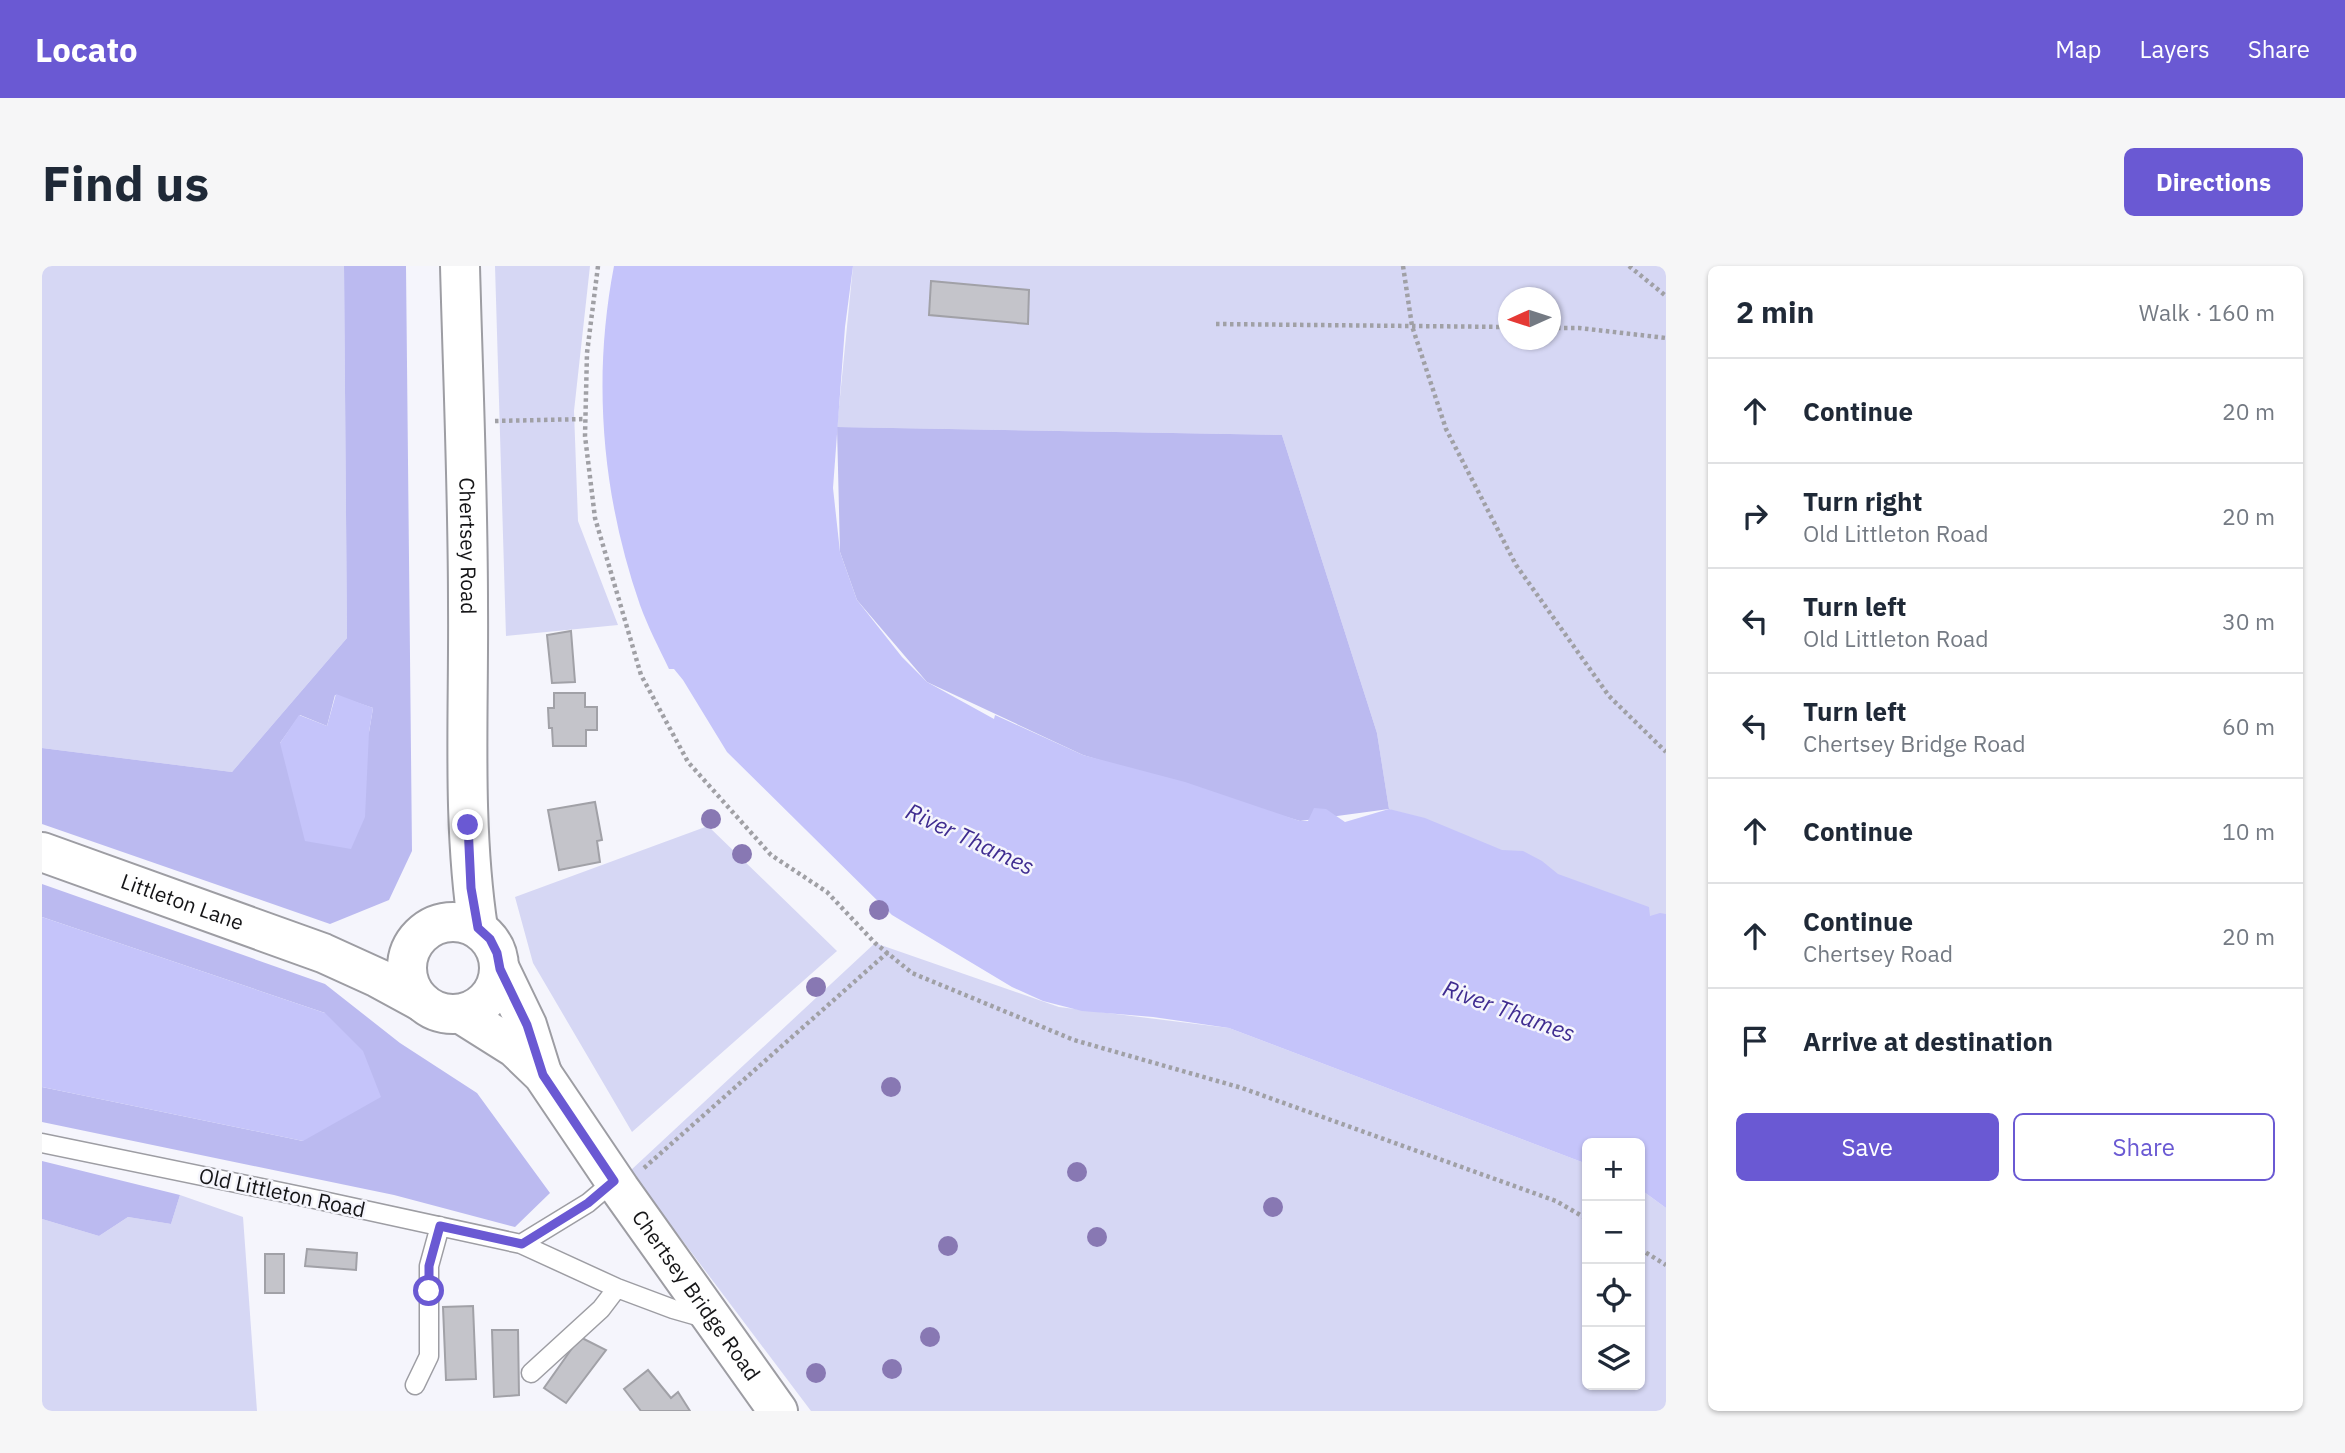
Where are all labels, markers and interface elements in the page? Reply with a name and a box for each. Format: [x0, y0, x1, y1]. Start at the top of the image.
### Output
text: Locato [35, 28, 138, 71]
text: Map [2055, 33, 2102, 65]
text: Layers [2140, 33, 2210, 65]
text: Share [2248, 33, 2310, 65]
button: Directions [2124, 148, 2303, 216]
text: Find us [42, 151, 209, 214]
north arrow [1498, 287, 1561, 350]
text: 2 min [1736, 292, 1814, 331]
text: Walk · 160 m [2139, 297, 2275, 327]
icon: ahead [1736, 392, 1774, 430]
text: Continue [1803, 394, 1913, 428]
text: 20 m [2222, 396, 2275, 426]
street label: Chertsey Road [453, 477, 483, 615]
text: Turn right [1803, 484, 1922, 518]
icon: right [1736, 497, 1774, 535]
text: 20 m [2222, 501, 2275, 531]
text: Old Littleton Road [1803, 518, 1989, 548]
text: Turn left [1803, 589, 1906, 623]
icon: left [1736, 602, 1774, 640]
text: 30 m [2222, 606, 2275, 636]
text: Old Littleton Road [1803, 623, 1989, 653]
text: Turn left [1803, 694, 1906, 728]
icon: left [1736, 707, 1774, 745]
text: 60 m [2222, 711, 2275, 741]
text: Chertsey Bridge Road [1803, 728, 2026, 758]
water label: River Thames [901, 795, 1039, 881]
route end [452, 809, 483, 840]
icon: ahead [1736, 812, 1774, 850]
text: Continue [1803, 814, 1913, 848]
text: 10 m [2222, 816, 2275, 846]
street label: Littleton Lane [117, 867, 248, 936]
text: Continue [1803, 904, 1913, 938]
icon: ahead [1736, 917, 1774, 955]
text: 20 m [2222, 921, 2275, 951]
text: Chertsey Road [1803, 938, 1953, 968]
water label: River Thames [1439, 972, 1579, 1048]
icon: arrive [1736, 1022, 1774, 1060]
text: Arrive at destination [1803, 1024, 2053, 1058]
button: Save [1736, 1113, 1999, 1181]
button: Share [2013, 1113, 2275, 1181]
map controls [1582, 1138, 1645, 1390]
button: + [1582, 1138, 1645, 1201]
street label: Old Littleton Road [196, 1161, 368, 1223]
button: − [1582, 1201, 1645, 1264]
street label: Chertsey Bridge Road [626, 1204, 767, 1386]
button: locate [1582, 1264, 1645, 1327]
route start [413, 1275, 444, 1306]
button: layers [1582, 1327, 1645, 1390]

